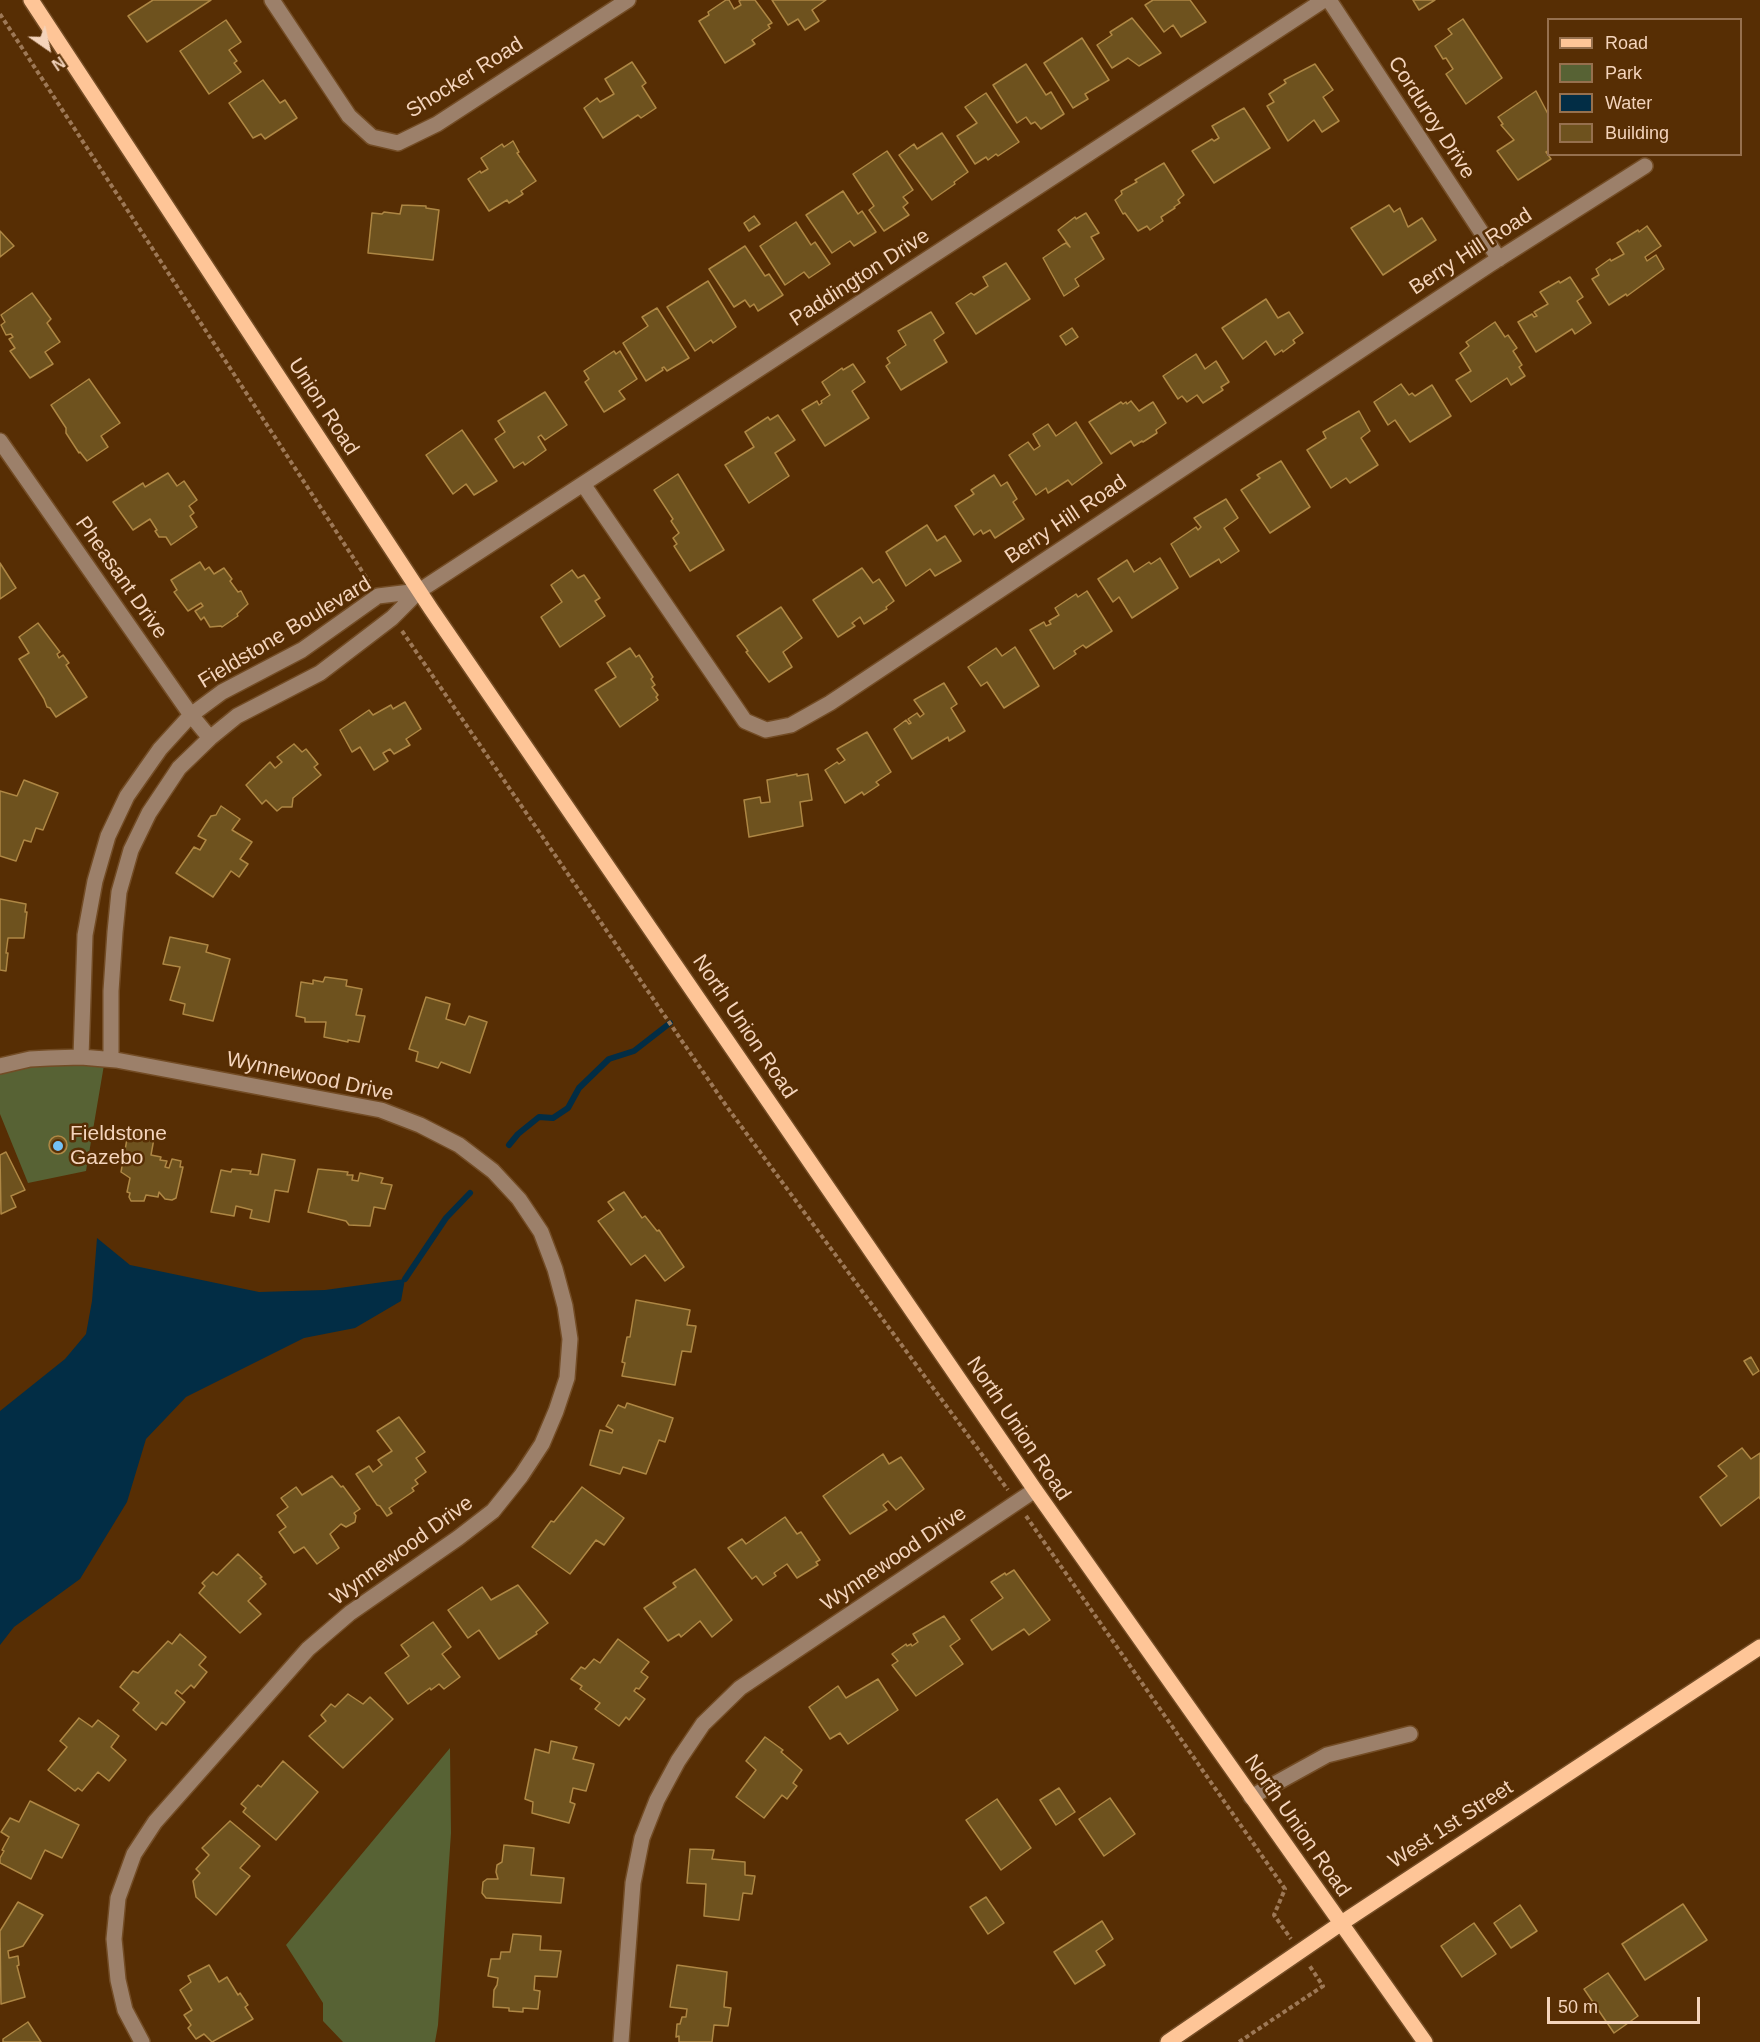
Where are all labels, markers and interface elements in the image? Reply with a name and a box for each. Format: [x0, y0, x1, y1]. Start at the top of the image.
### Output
north arrow [18, 18, 78, 78]
legend [1547, 18, 1742, 156]
street label: Shocker Road [402, 32, 528, 124]
text: Road [1605, 33, 1648, 53]
street label: Corduroy Drive [1382, 52, 1480, 184]
text: N [49, 53, 68, 74]
text: Park [1605, 63, 1642, 83]
text: Water [1605, 93, 1652, 113]
text: Building [1605, 123, 1669, 143]
street label: Berry Hill Road [1405, 203, 1537, 301]
street label: Paddington Drive [786, 224, 934, 332]
street label: Union Road [282, 354, 364, 460]
street label: Berry Hill Road [1000, 470, 1132, 570]
street label: Pheasant Drive [70, 512, 172, 644]
street label: Fieldstone Boulevard [194, 571, 376, 695]
street label: North Union Road [687, 950, 801, 1104]
street label: Wynnewood Drive [224, 1047, 396, 1107]
place label: Fieldstone Gazebo [70, 1121, 167, 1171]
marker: Fieldstone Gazebo [51, 1139, 65, 1153]
street label: North Union Road [961, 1352, 1075, 1506]
street label: Wynnewood Drive [326, 1491, 478, 1611]
street label: Wynnewood Drive [816, 1501, 972, 1617]
street label: North Union Road [1238, 1750, 1356, 1902]
street label: West 1st Street [1384, 1775, 1518, 1875]
scale bar [1550, 1985, 1703, 2023]
text: 50 m [1558, 1997, 1598, 2017]

